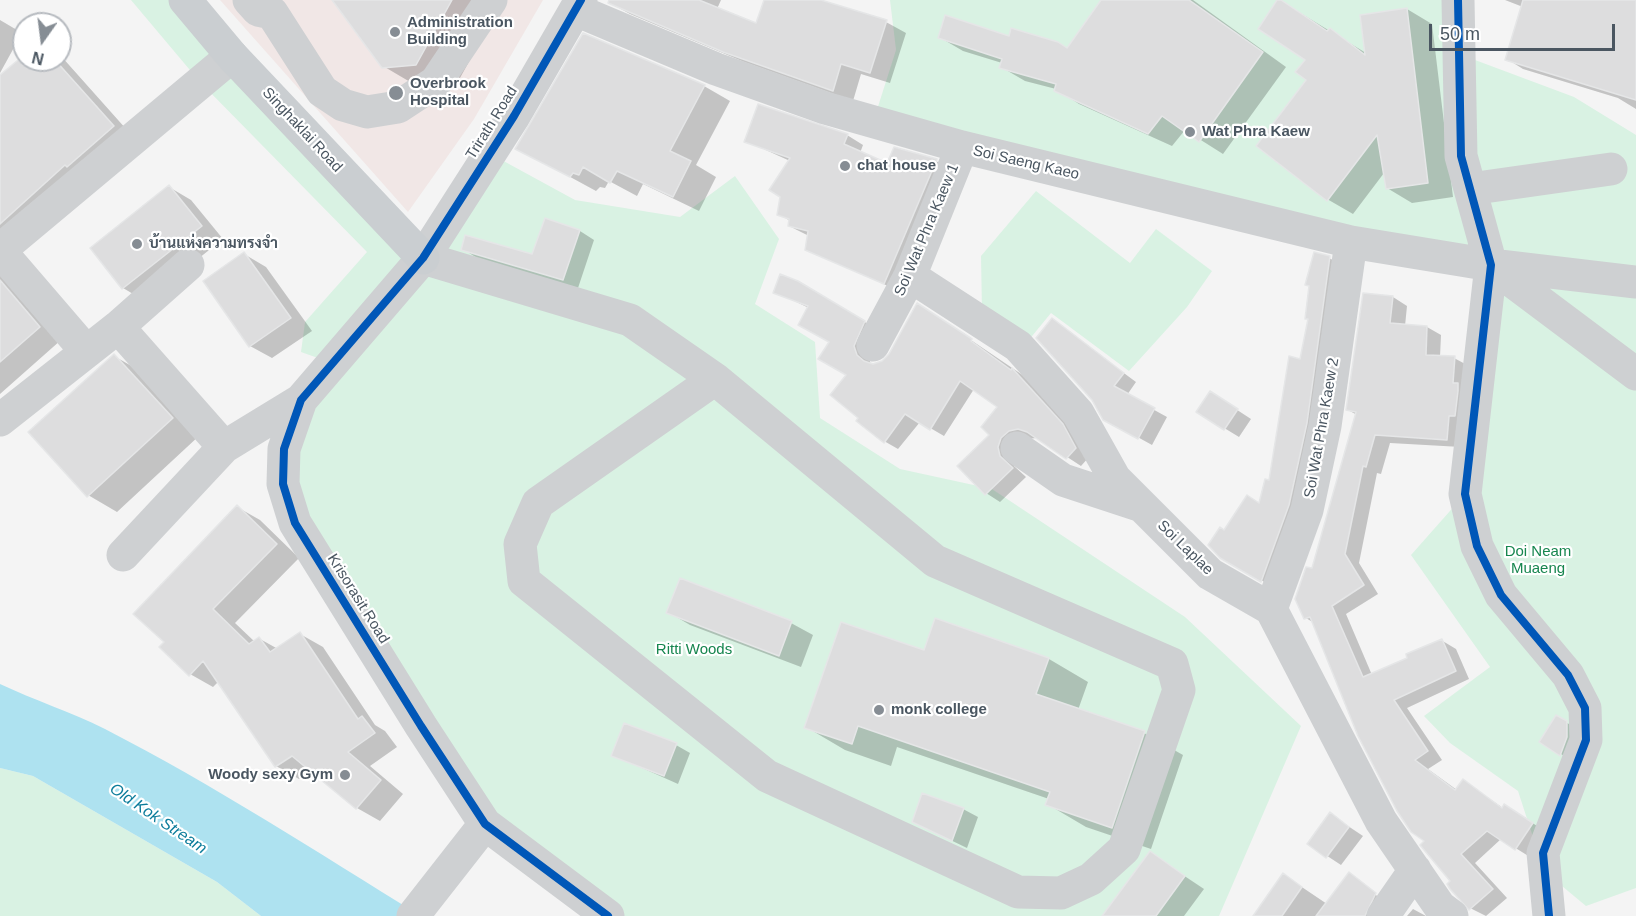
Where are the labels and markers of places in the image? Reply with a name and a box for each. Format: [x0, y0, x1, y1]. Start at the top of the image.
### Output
place label: Administration Building [407, 14, 513, 49]
marker: Administration Building [388, 25, 402, 39]
place label: Overbrook Hospital [410, 75, 486, 110]
marker: Overbrook Hospital [387, 84, 405, 102]
place label: Wat Phra Kaew [1202, 123, 1310, 141]
marker: Wat Phra Kaew [1183, 125, 1197, 139]
place label: chat house [857, 157, 936, 175]
marker: chat house [838, 159, 852, 173]
place label: บ้านแห่งความทรงจำ [149, 235, 278, 253]
marker: บ้านแห่งความทรงจำ [130, 237, 144, 251]
place label: monk college [891, 701, 987, 719]
marker: monk college [872, 703, 886, 717]
place label: Woody sexy Gym [208, 766, 333, 784]
marker: Woody sexy Gym [338, 768, 352, 782]

